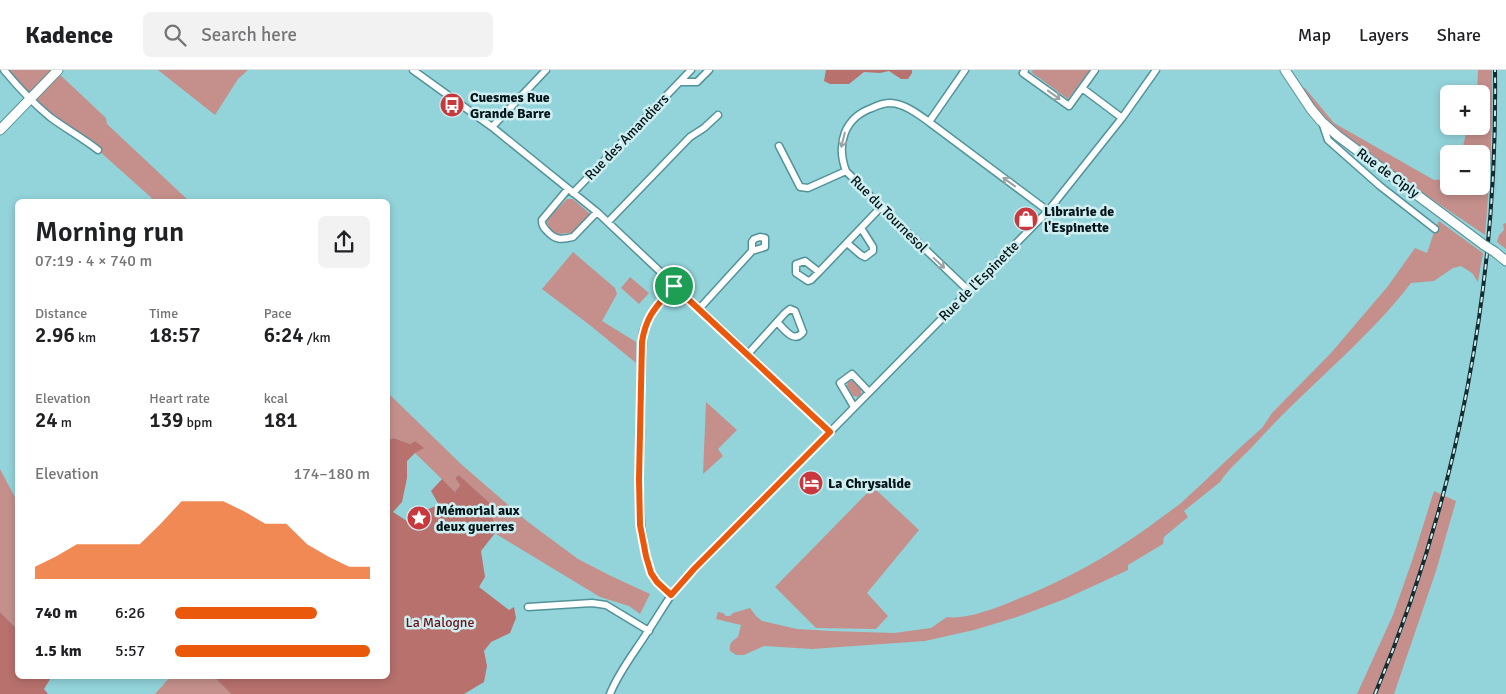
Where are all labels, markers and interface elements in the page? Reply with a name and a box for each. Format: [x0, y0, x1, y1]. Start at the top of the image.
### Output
search box [143, 12, 493, 57]
text: Kadence [25, 20, 113, 50]
icon: search [161, 21, 189, 49]
text: Search here [201, 23, 297, 47]
text: Map [1298, 24, 1331, 46]
text: Layers [1359, 24, 1409, 46]
text: Share [1437, 24, 1481, 46]
map controls [1440, 85, 1490, 195]
button: + [1440, 85, 1490, 135]
place label: Cuesmes Rue Grande Barre [470, 89, 551, 122]
street label: Rue des Amandiers [582, 90, 672, 184]
one-way arrow [1047, 90, 1061, 100]
bus stop icon: Cuesmes Rue Grande Barre [439, 92, 465, 118]
one-way arrow [838, 132, 847, 148]
street label: Rue de Ciply [1353, 145, 1423, 202]
button: − [1440, 145, 1490, 195]
street label: Rue du Tournesol [847, 172, 931, 256]
one-way arrow [1002, 177, 1016, 187]
place label: Librairie de l'Espinette [1044, 203, 1114, 236]
shop icon: Librairie de l'Espinette [1013, 206, 1039, 232]
text: Morning run [35, 215, 184, 249]
button: share [318, 216, 370, 268]
street label: Rue de l'Espinette [935, 237, 1023, 325]
text: 07:19 · 4 × 740 m [35, 251, 152, 271]
one-way arrow [932, 257, 945, 269]
pin [653, 265, 695, 307]
icon: arrive [660, 272, 688, 300]
text: Distance [35, 305, 87, 322]
text: Time [149, 305, 178, 322]
text: Pace [264, 305, 292, 322]
text: 2.96 [35, 322, 75, 348]
text: 18:57 [149, 322, 201, 348]
text: 6:24 [264, 322, 304, 348]
text: km [75, 329, 96, 346]
text: /km [304, 329, 331, 346]
text: Elevation [35, 390, 91, 407]
text: Heart rate [149, 390, 210, 407]
text: kcal [264, 390, 288, 407]
text: 24 [35, 407, 58, 433]
text: 139 [149, 407, 183, 433]
text: 181 [264, 407, 298, 433]
text: m [58, 414, 72, 431]
text: bpm [183, 414, 212, 431]
text: Elevation [35, 464, 99, 484]
text: 174–180 m [293, 464, 370, 484]
hotel icon: La Chrysalide [798, 470, 824, 496]
place label: La Chrysalide [828, 475, 911, 492]
place label: Mémorial aux deux guerres [436, 502, 520, 535]
place icon: Mémorial aux deux guerres [406, 505, 432, 531]
text: 740 m [35, 603, 77, 623]
text: 6:26 [115, 603, 145, 623]
park label: La Malogne [405, 614, 475, 631]
text: 1.5 km [35, 641, 82, 661]
text: 5:57 [115, 641, 145, 661]

